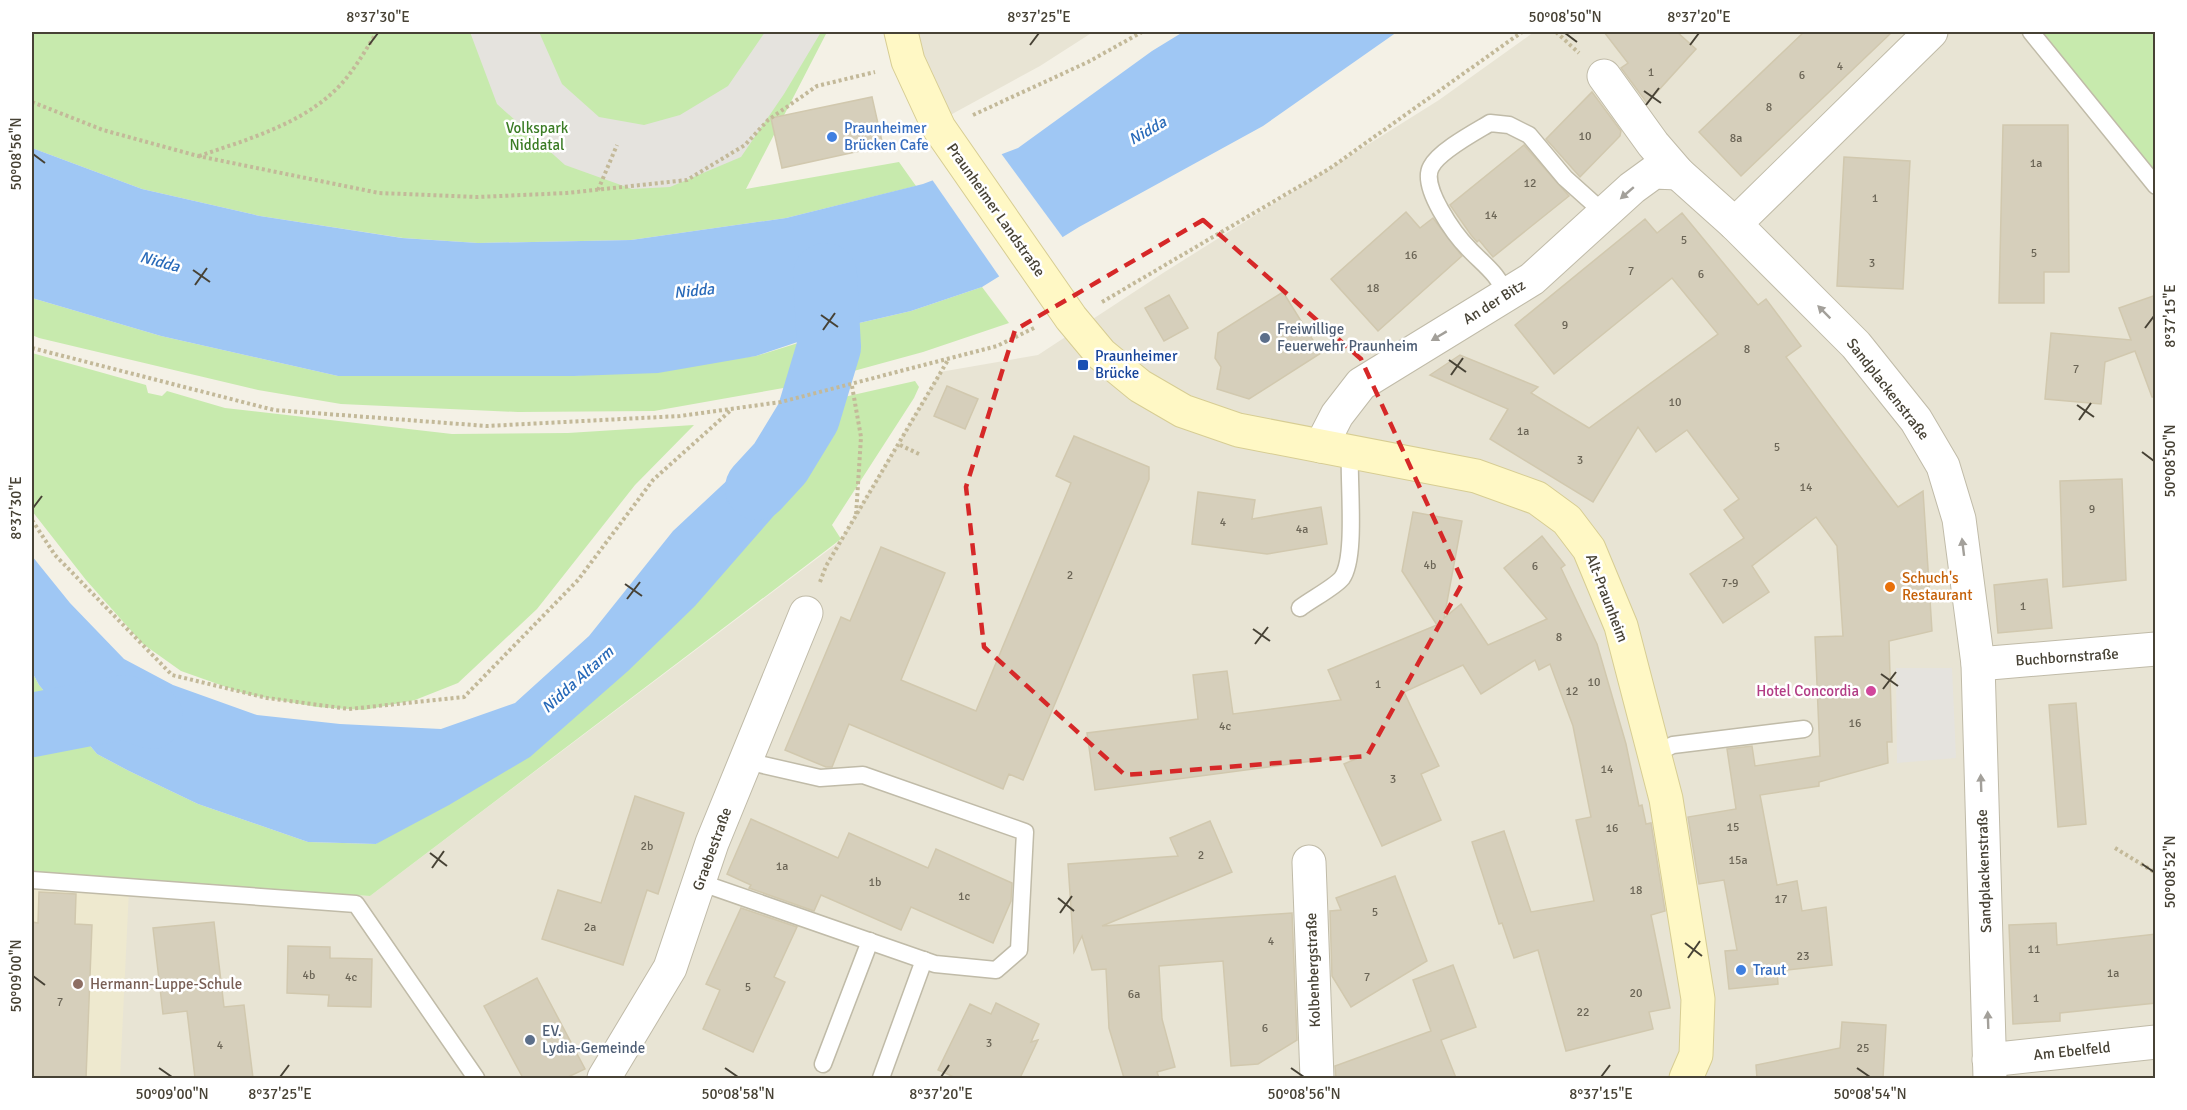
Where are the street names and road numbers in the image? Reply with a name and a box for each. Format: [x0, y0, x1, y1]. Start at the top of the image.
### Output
street label: Praunheimer Landstraße [943, 140, 1049, 280]
street label: An der Bitz [1459, 276, 1529, 328]
street label: Sandplackenstraße [1843, 335, 1933, 443]
street label: Alt-Praunheim [1582, 551, 1632, 645]
street label: Buchbornstraße [2015, 644, 2119, 670]
street label: Graebestraße [689, 805, 735, 893]
street label: Sandplackenstraße [1973, 809, 1995, 933]
street label: Kolbenbergstraße [1302, 912, 1324, 1028]
street label: Am Ebelfeld [2033, 1038, 2111, 1064]

